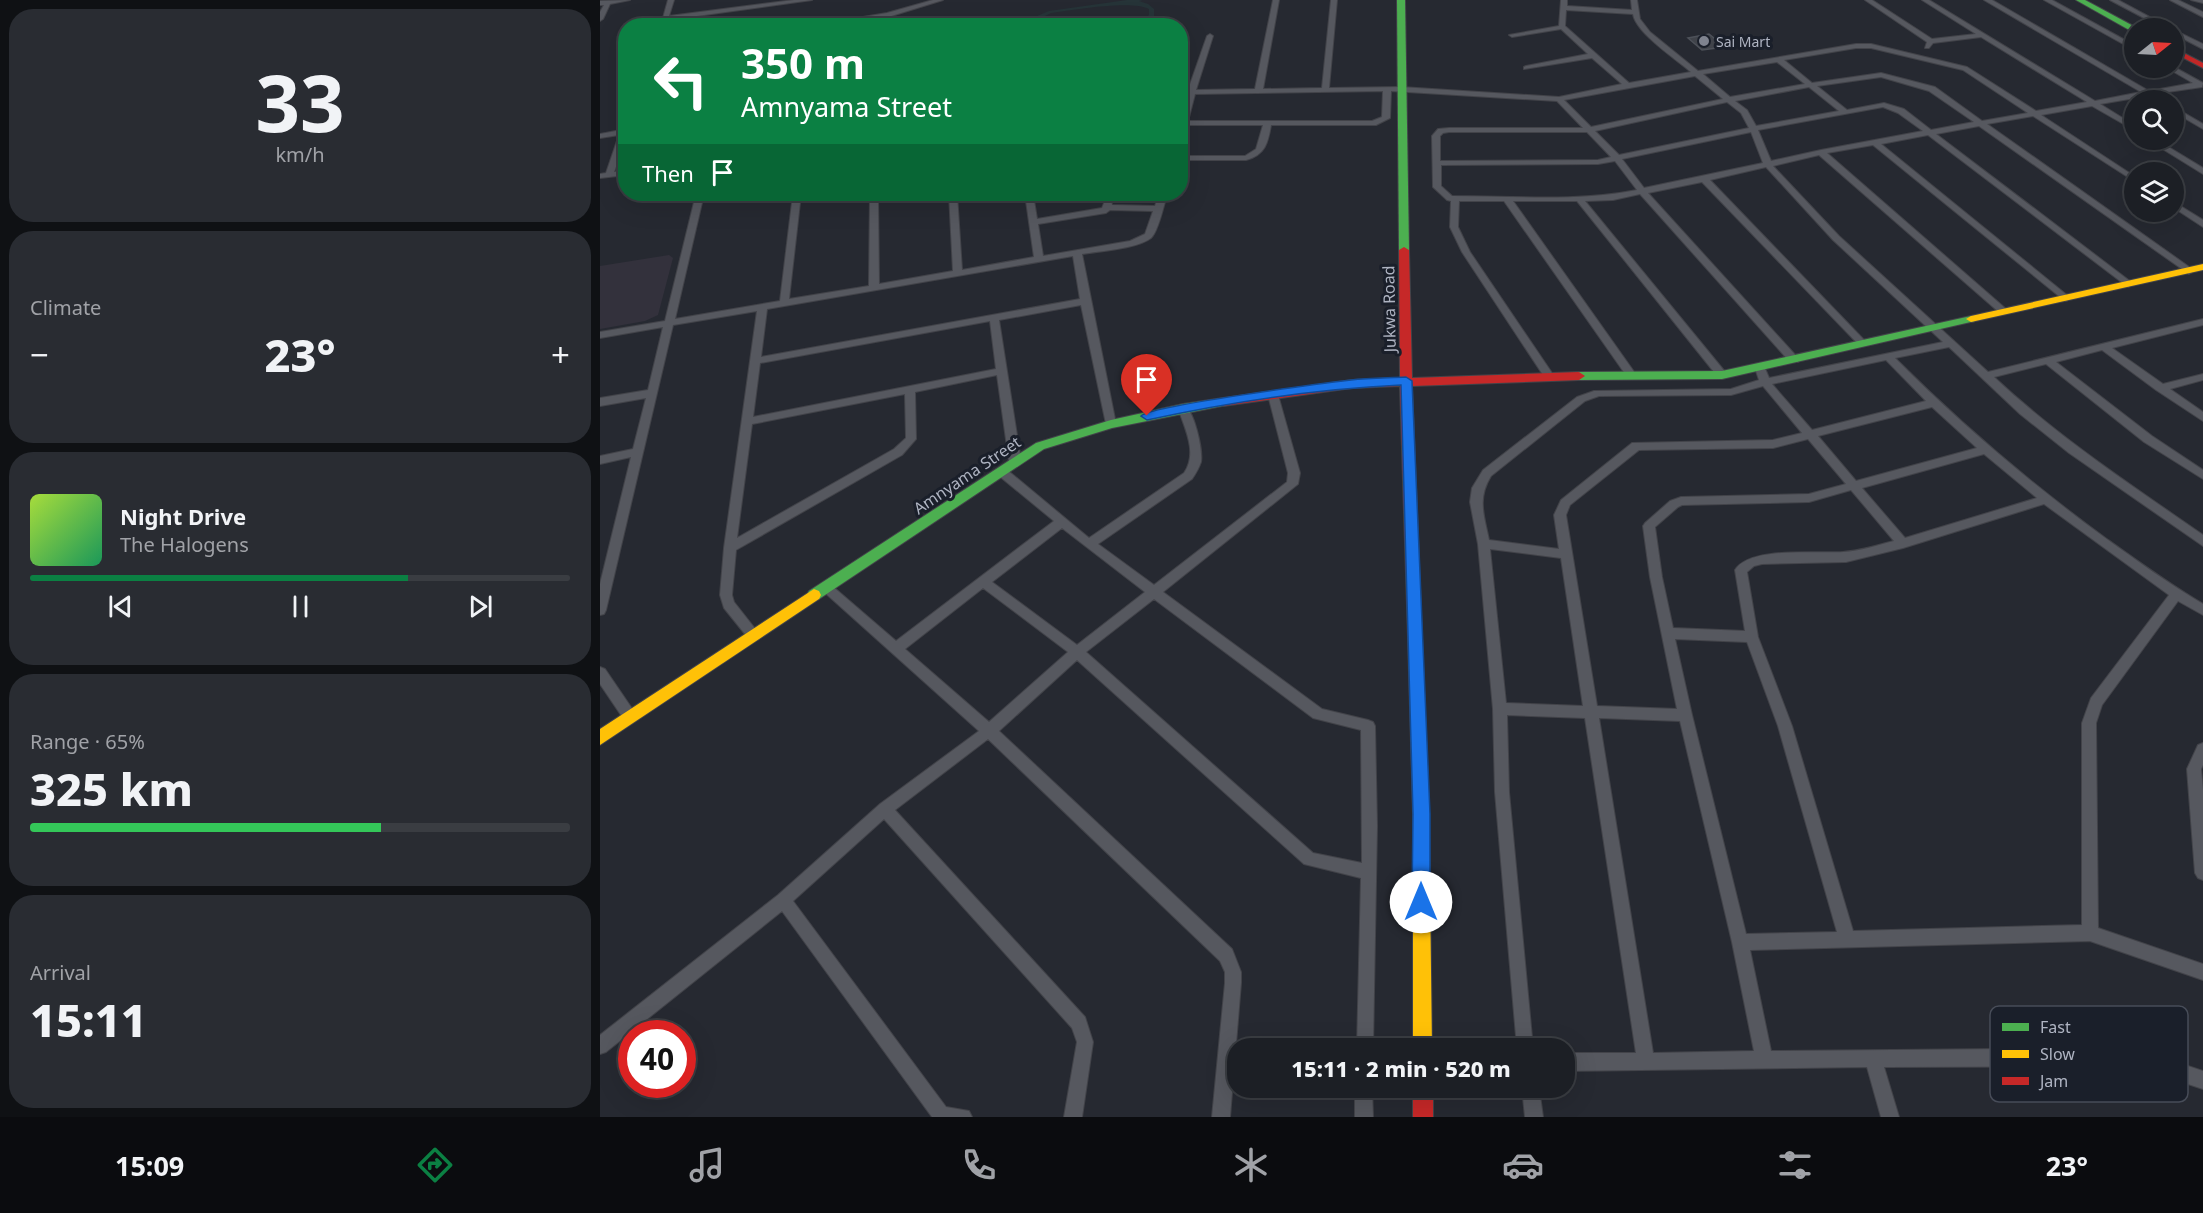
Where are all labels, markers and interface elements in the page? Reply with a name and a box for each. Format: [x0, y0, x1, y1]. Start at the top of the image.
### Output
north arrow [2124, 18, 2184, 78]
map controls [2124, 18, 2184, 222]
place label: Sai Mart [1716, 32, 1770, 51]
text: 350 m [741, 34, 865, 91]
marker: Sai Mart [1697, 34, 1711, 48]
icon: left [642, 42, 720, 120]
text: 33 [255, 49, 345, 155]
text: Amnyama Street [741, 88, 952, 125]
button: search [2124, 90, 2184, 150]
text: km/h [275, 141, 325, 168]
icon: arrive [706, 156, 739, 189]
text: Then [642, 158, 694, 188]
button: layers [2124, 162, 2184, 222]
street label: Jukwa Road [1377, 265, 1401, 355]
text: Climate [30, 294, 101, 321]
text: 23° [264, 324, 336, 385]
text: − [30, 332, 49, 377]
text: + [551, 332, 570, 377]
pin [1121, 354, 1172, 416]
icon: arrive [1130, 363, 1163, 396]
street label: Amnyama Street [909, 431, 1025, 519]
text: Night Drive [120, 501, 246, 531]
text: The Halogens [120, 531, 249, 558]
icon: previous [104, 590, 137, 623]
icon: pause [284, 590, 317, 623]
icon: next [464, 590, 497, 623]
text: Range · 65% [30, 728, 145, 755]
text: 325 km [30, 758, 193, 819]
position arrow [1389, 870, 1453, 934]
text: Arrival [30, 959, 91, 986]
text: 15:11 [30, 989, 147, 1050]
legend [1990, 1006, 2188, 1102]
text: Fast [2040, 1016, 2071, 1038]
speed limit sign: 40 [618, 1020, 696, 1098]
text: Slow [2040, 1043, 2075, 1065]
text: 15:11 · 2 min · 520 m [1291, 1053, 1511, 1083]
text: Jam [2038, 1070, 2068, 1092]
icon: directions [414, 1144, 456, 1186]
icon: music [686, 1144, 728, 1186]
icon: phone [958, 1144, 1000, 1186]
icon: climate [1230, 1144, 1272, 1186]
icon: car [1502, 1144, 1544, 1186]
icon: filters [1774, 1144, 1816, 1186]
text: 15:09 [115, 1147, 184, 1184]
text: 23° [2046, 1147, 2088, 1184]

